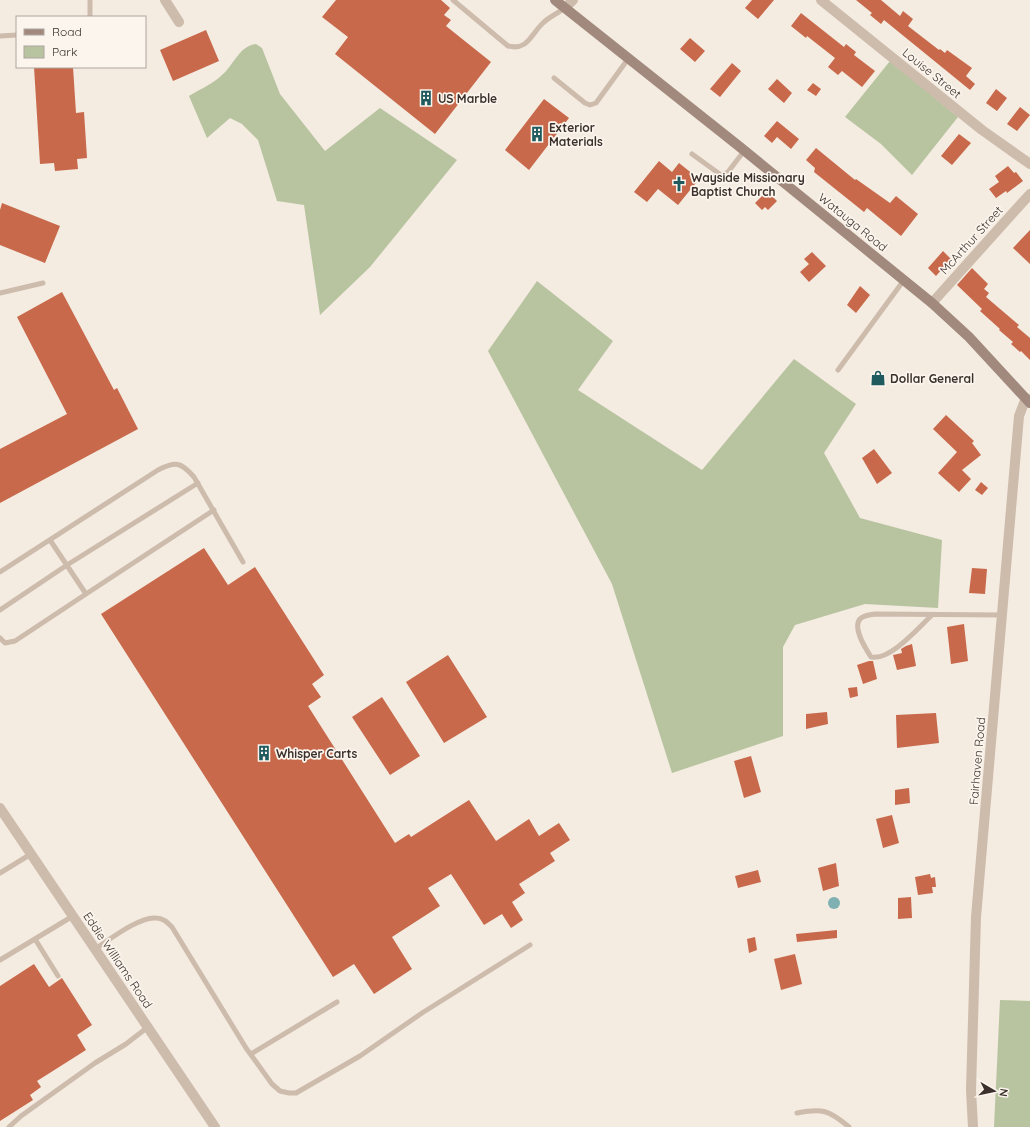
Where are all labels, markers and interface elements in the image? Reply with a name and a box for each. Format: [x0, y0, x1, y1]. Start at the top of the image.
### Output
legend [16, 16, 146, 68]
text: Road [52, 24, 82, 39]
text: Park [52, 44, 77, 59]
street label: Louise Street [899, 45, 965, 101]
building icon: US Marble [417, 89, 435, 107]
place label: US Marble [438, 91, 497, 106]
place label: Exterior Materials [549, 120, 603, 149]
building icon: Exterior Materials [528, 125, 546, 143]
place label: Wayside Missionary Baptist Church [691, 170, 805, 199]
church icon: Wayside Missionary Baptist Church [670, 175, 688, 193]
street label: Watauga Road [815, 190, 891, 254]
street label: McArthur Street [936, 203, 1006, 277]
shop icon: Dollar General [869, 369, 887, 387]
place label: Dollar General [890, 371, 974, 386]
street label: Fairhaven Road [966, 717, 988, 805]
building icon: Whisper Carts [255, 744, 273, 762]
place label: Whisper Carts [276, 746, 358, 761]
street label: Eddie Williams Road [80, 909, 156, 1011]
north arrow [974, 1071, 1014, 1111]
text: N [996, 1087, 1011, 1098]

